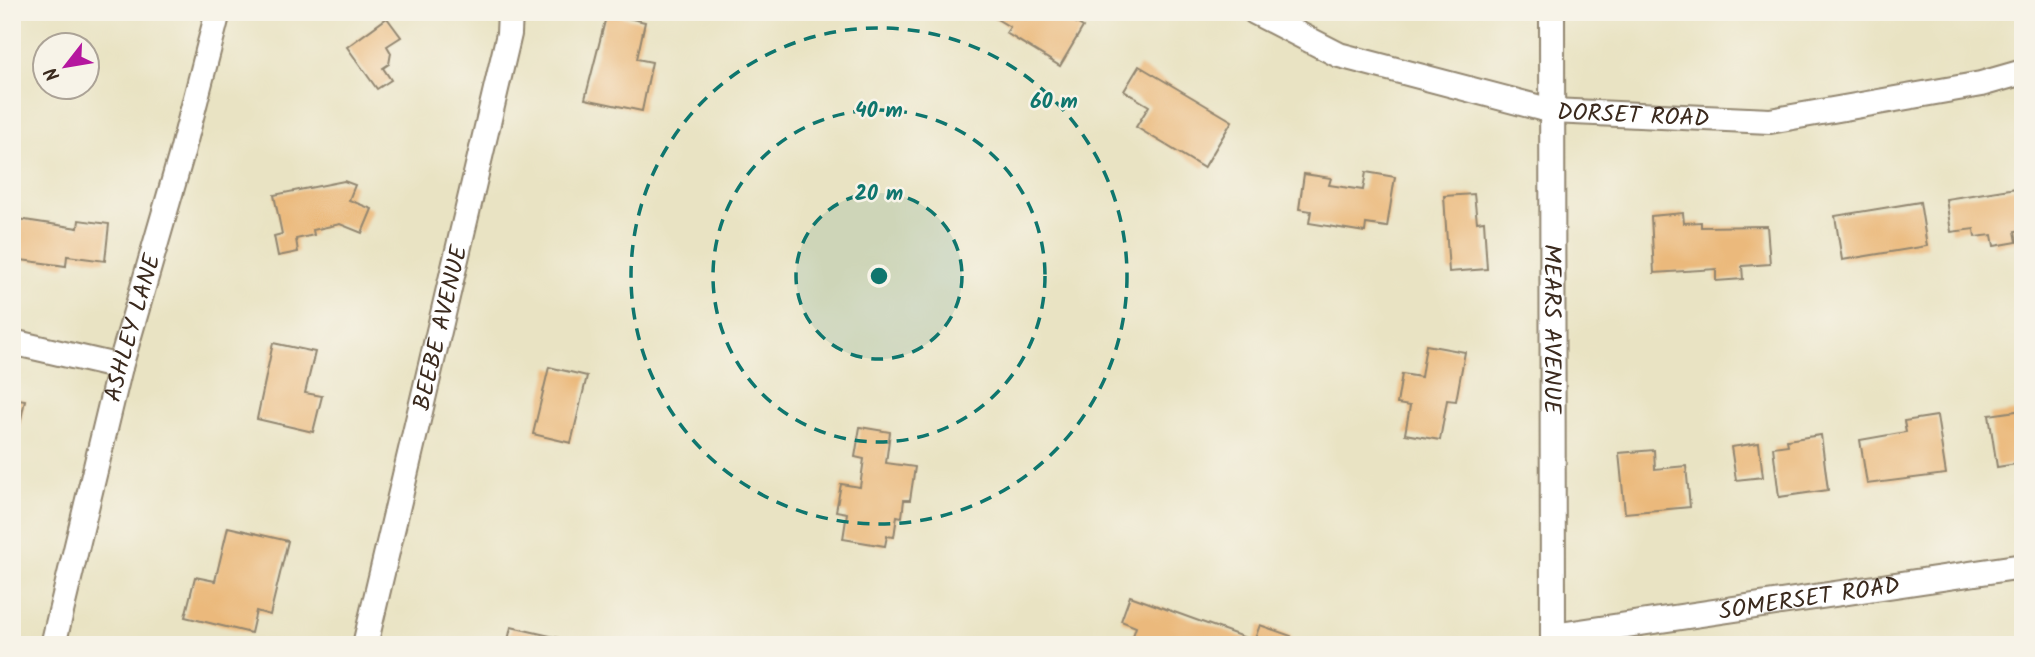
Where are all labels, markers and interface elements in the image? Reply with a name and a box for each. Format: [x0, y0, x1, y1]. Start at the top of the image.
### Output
north arrow [32, 32, 102, 102]
text: N [37, 61, 69, 87]
text: 60 m [1030, 86, 1078, 119]
street label: DORSET ROAD [1556, 93, 1710, 139]
text: 40 m [855, 95, 903, 128]
text: 20 m [855, 178, 903, 211]
street label: BEEBE AVENUE [403, 241, 480, 414]
street label: MEARS AVENUE [1531, 244, 1571, 415]
street label: ASHLEY LANE [94, 249, 173, 406]
centre of rings [867, 264, 891, 288]
street label: SOMERSET ROAD [1716, 567, 1903, 632]

